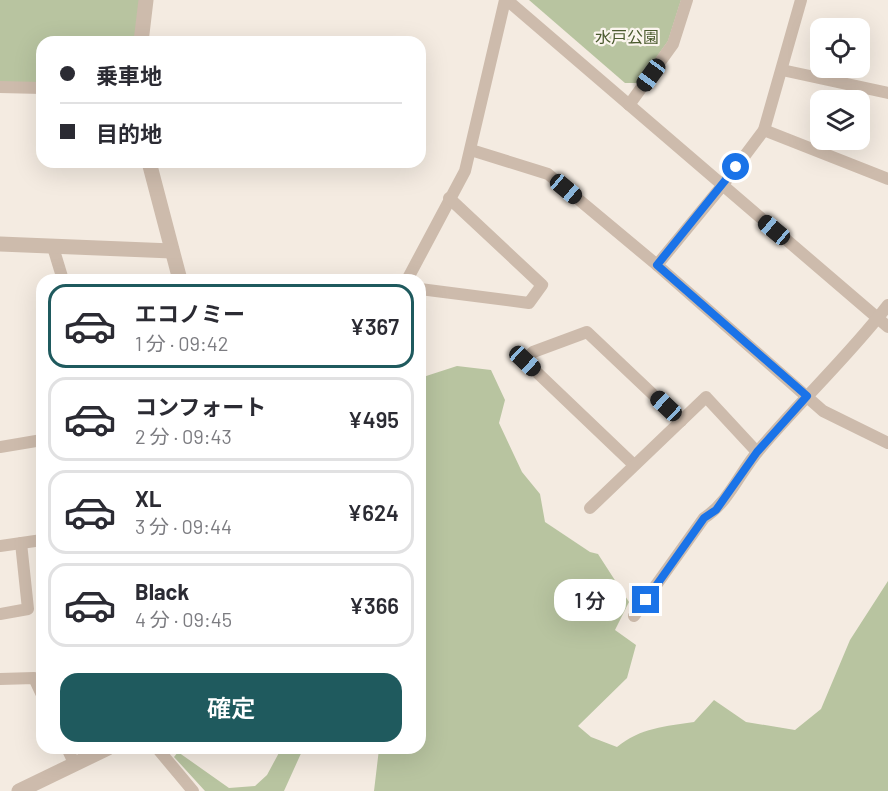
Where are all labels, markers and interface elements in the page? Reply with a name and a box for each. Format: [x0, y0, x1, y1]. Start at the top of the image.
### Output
map controls [810, 18, 870, 150]
button: locate [810, 18, 870, 78]
park label: 水戸公園 [595, 27, 659, 46]
car [633, 55, 669, 95]
text: 乗車地 [96, 62, 162, 88]
button: layers [810, 90, 870, 150]
text: 目的地 [96, 120, 162, 146]
route start [722, 153, 749, 180]
car [546, 171, 586, 207]
car [754, 212, 794, 248]
icon: car [63, 299, 117, 353]
text: エコノミー [135, 300, 245, 326]
text: ¥367 [350, 313, 399, 339]
text: 1 分 · 09:42 [135, 331, 228, 355]
car [506, 342, 544, 380]
car [647, 387, 685, 425]
icon: car [63, 392, 117, 446]
text: コンフォート [135, 393, 266, 419]
text: ¥495 [348, 406, 399, 432]
text: 2 分 · 09:43 [135, 424, 232, 448]
icon: car [63, 485, 117, 539]
text: XL [135, 485, 161, 511]
text: ¥624 [347, 499, 399, 525]
text: 3 分 · 09:44 [135, 514, 232, 538]
icon: car [63, 578, 117, 632]
text: Black [135, 578, 189, 604]
callout: 1 分 [553, 579, 625, 621]
route end [632, 586, 659, 613]
text: 1 分 [574, 588, 606, 612]
text: ¥366 [349, 592, 399, 618]
text: 4 分 · 09:45 [135, 607, 232, 631]
button: 確定 [60, 673, 402, 742]

